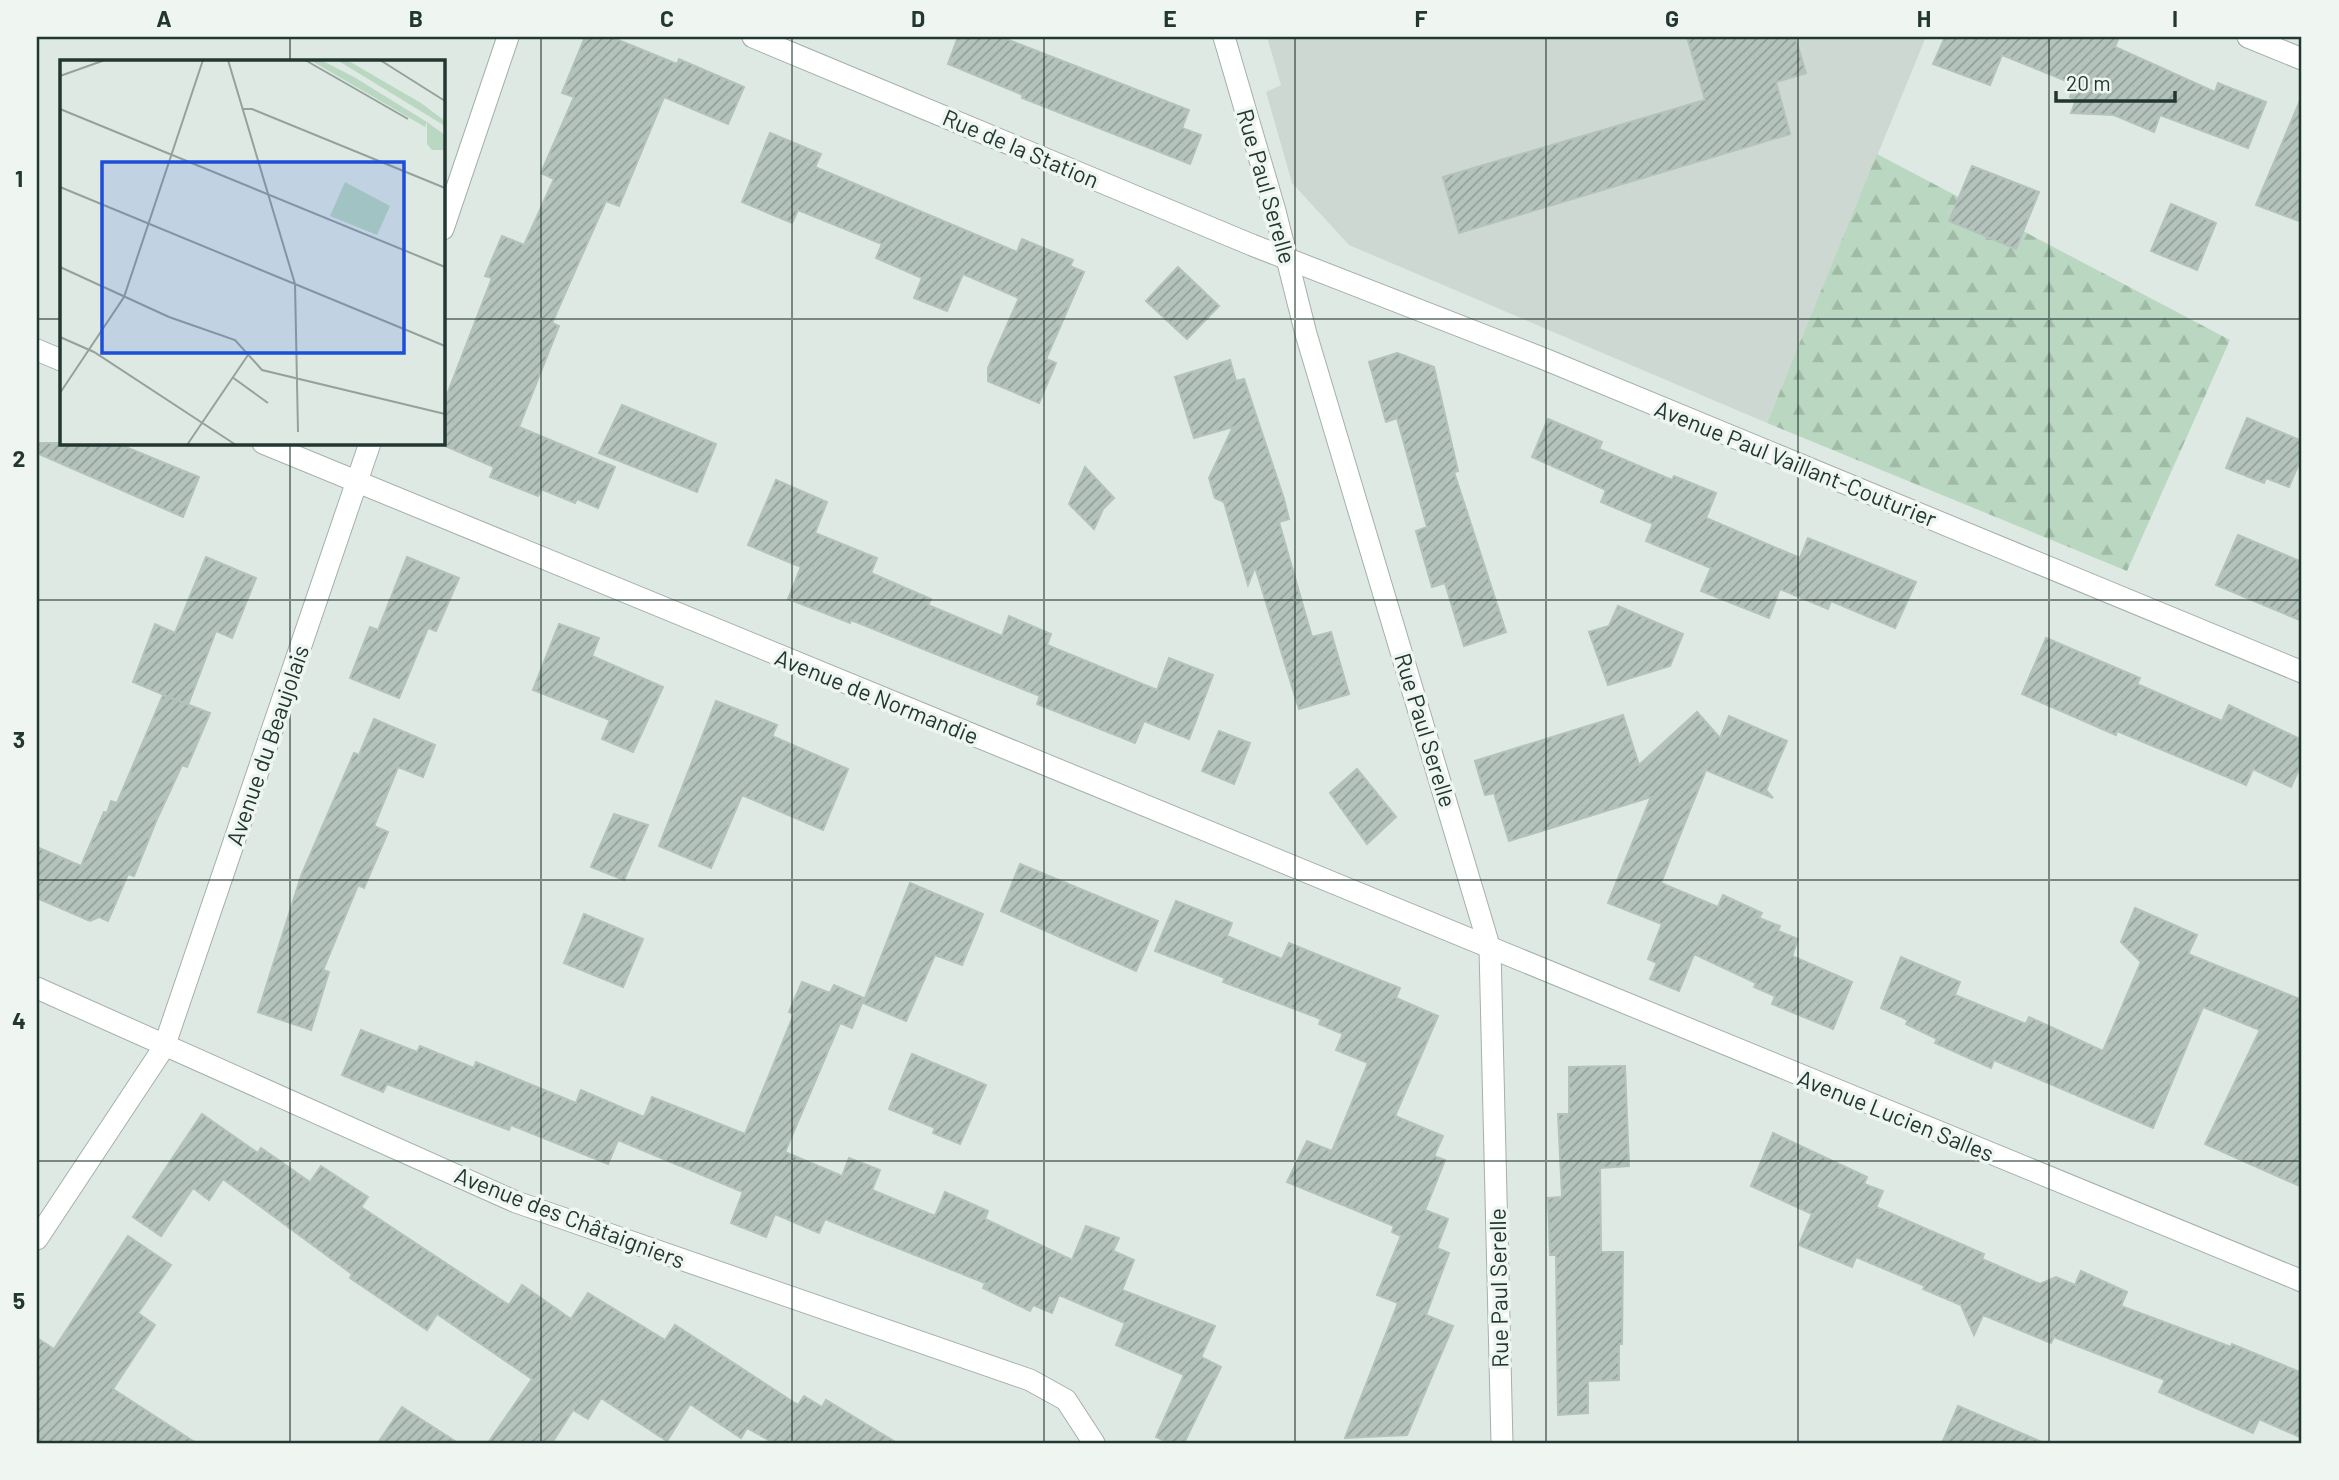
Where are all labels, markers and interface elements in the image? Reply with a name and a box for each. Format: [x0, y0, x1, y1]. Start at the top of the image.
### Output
text: A [156, 4, 172, 32]
text: B [409, 4, 423, 32]
text: C [660, 4, 674, 32]
text: D [911, 4, 925, 32]
text: E [1163, 4, 1177, 32]
text: F [1415, 4, 1428, 32]
text: G [1665, 4, 1679, 32]
text: H [1917, 4, 1931, 32]
text: I [2172, 4, 2178, 32]
inset map [60, 60, 444, 444]
scale bar [2056, 60, 2174, 104]
text: 20 m [2066, 70, 2111, 95]
street label: Rue de la Station [939, 102, 1103, 194]
street label: Rue Paul Serelle [1232, 105, 1302, 267]
text: 1 [15, 164, 23, 192]
street label: Avenue Paul Vaillant-Couturier [1651, 394, 1942, 533]
text: 2 [13, 444, 25, 472]
street label: Avenue du Beaujolais [220, 641, 314, 849]
street label: Avenue de Normandie [771, 642, 983, 750]
street label: Rue Paul Serelle [1389, 649, 1463, 811]
text: 3 [13, 725, 25, 753]
text: 4 [12, 1006, 26, 1034]
street label: Avenue Lucien Salles [1794, 1063, 1998, 1167]
street label: Avenue des Châtaigniers [451, 1160, 689, 1274]
street label: Rue Paul Serelle [1483, 1208, 1513, 1368]
text: 5 [13, 1286, 25, 1314]

